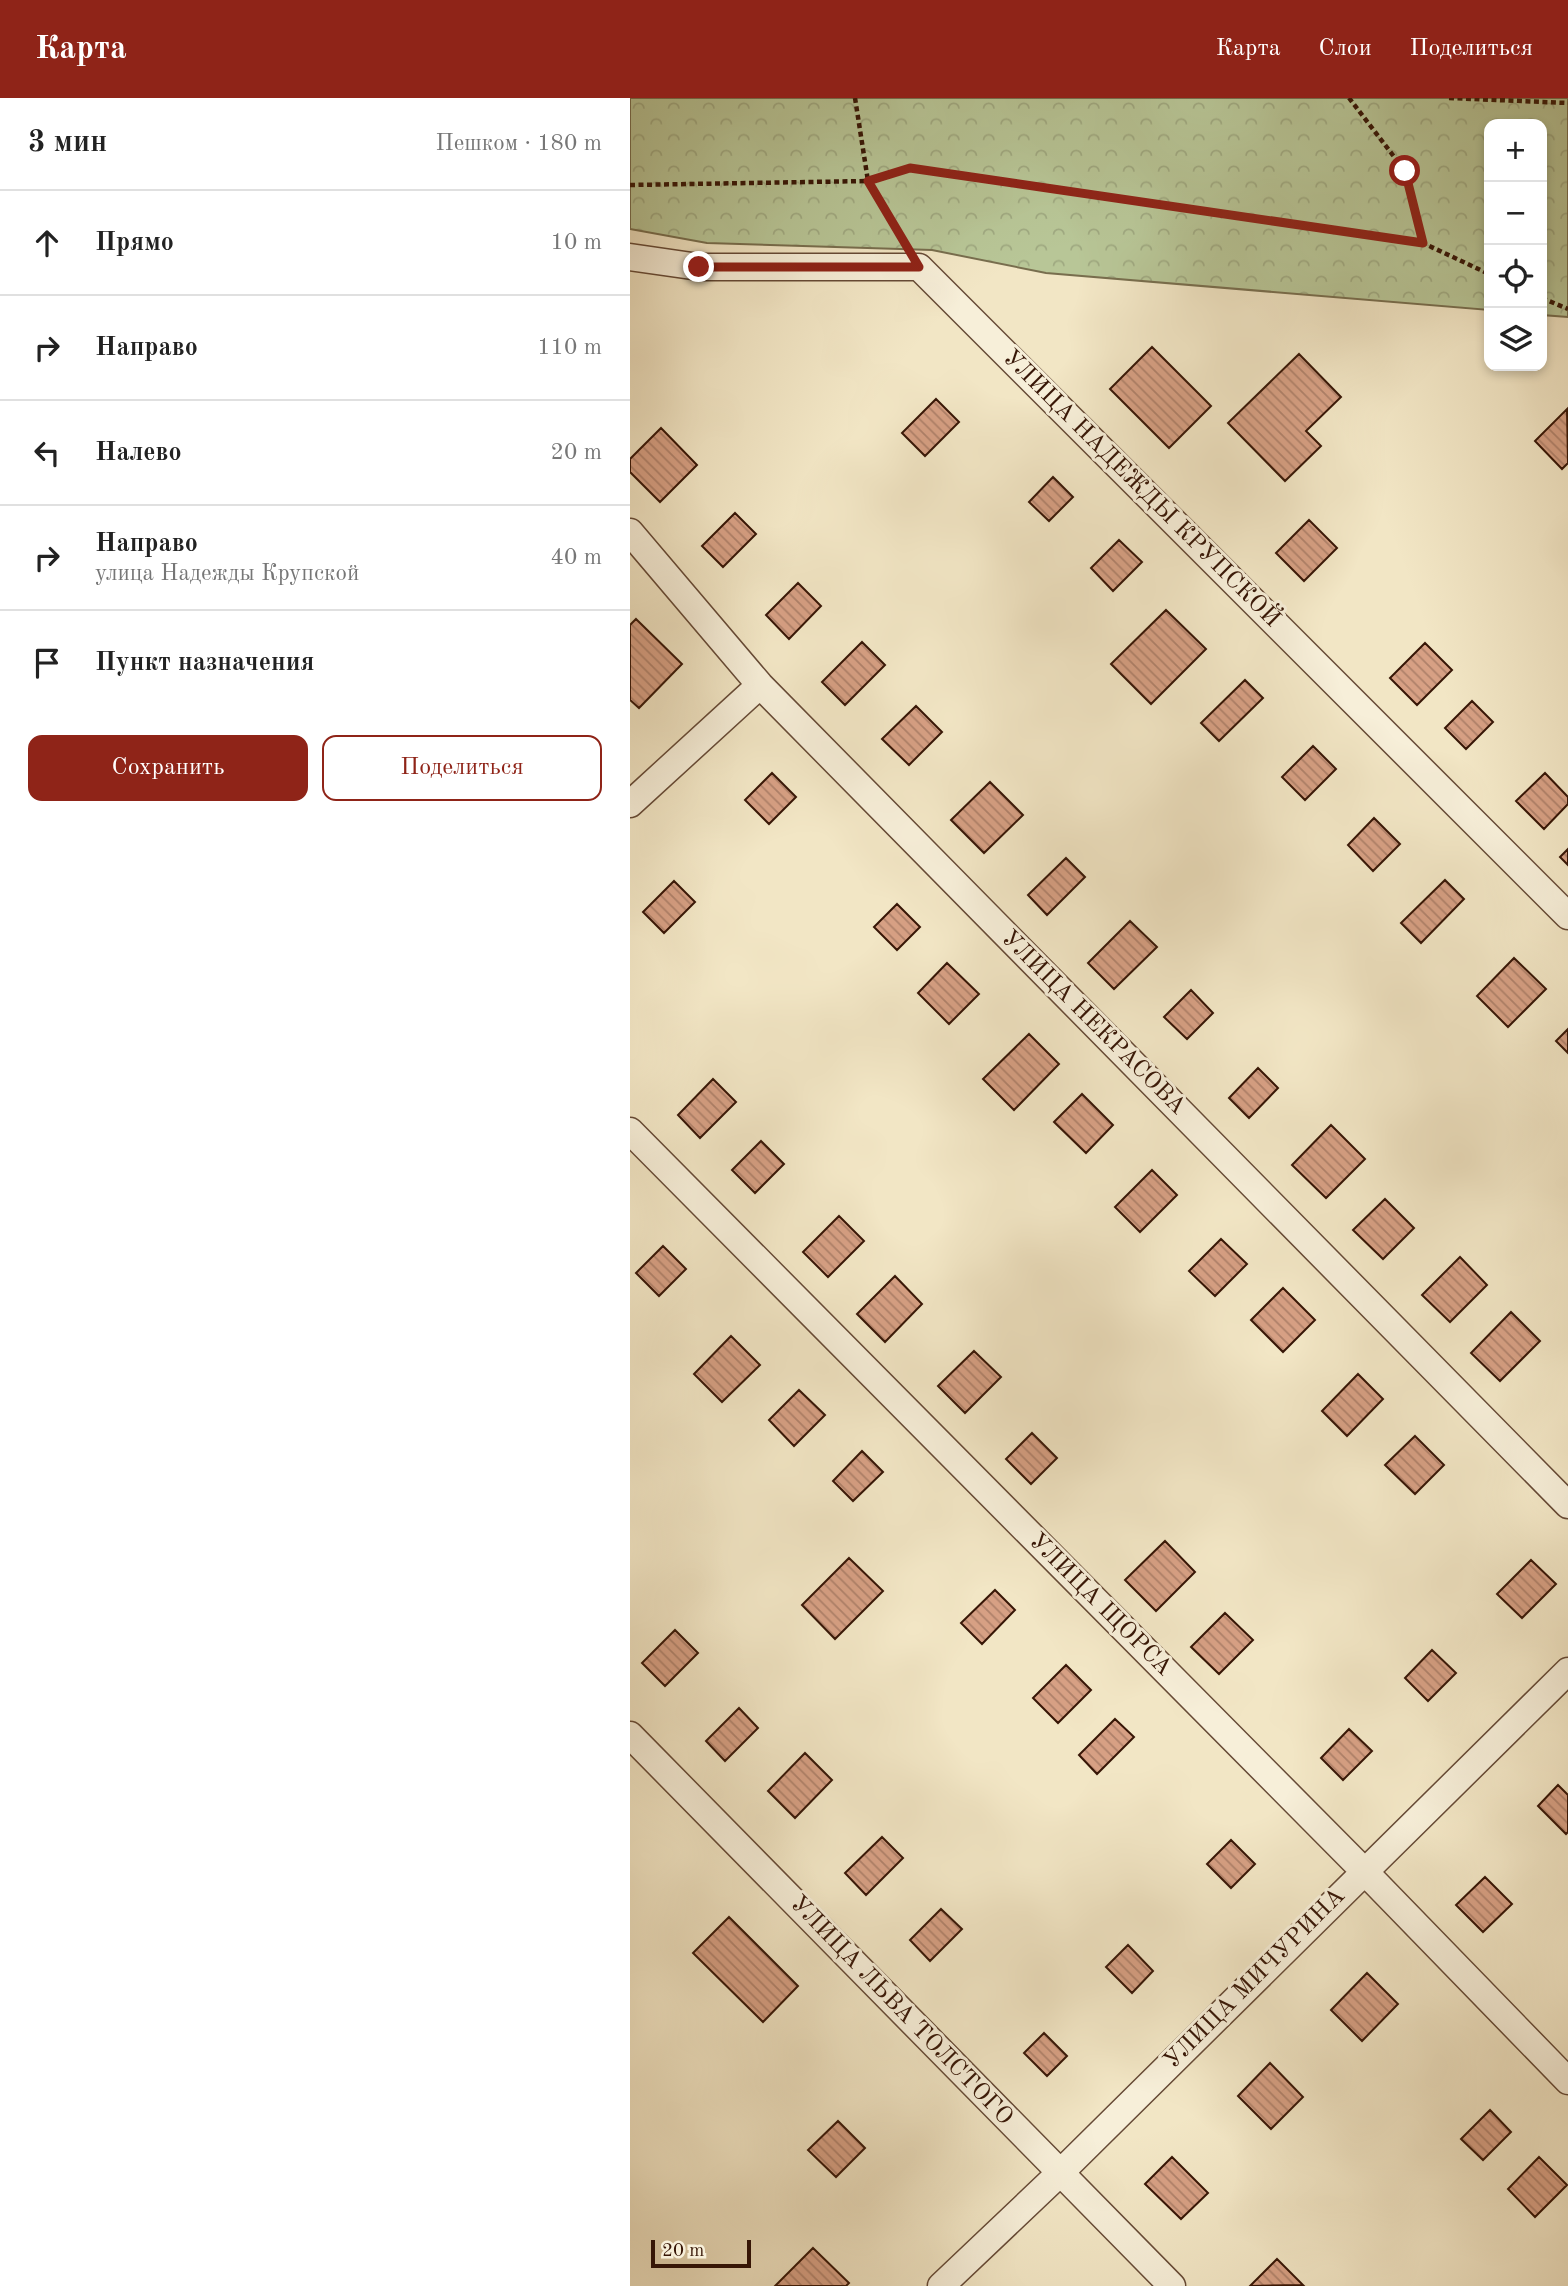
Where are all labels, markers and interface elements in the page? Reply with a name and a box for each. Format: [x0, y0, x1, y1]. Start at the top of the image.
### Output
text: Карта [35, 33, 127, 66]
text: Карта [1216, 37, 1281, 61]
text: Слои [1319, 37, 1372, 61]
text: Поделиться [1410, 37, 1533, 61]
map controls [1484, 119, 1547, 371]
button: + [1484, 119, 1547, 182]
text: 3 мин [28, 128, 107, 158]
text: Пешком · 180 m [436, 132, 602, 155]
route start [1389, 155, 1420, 186]
button: − [1484, 182, 1547, 245]
icon: ahead [28, 224, 66, 262]
text: Прямо [95, 230, 174, 256]
text: 10 m [551, 231, 602, 254]
button: locate [1484, 245, 1547, 308]
route end [683, 251, 714, 282]
button: layers [1484, 308, 1547, 371]
icon: right [28, 329, 66, 367]
text: Направо [95, 335, 198, 361]
text: 110 m [537, 336, 602, 359]
street label: УЛИЦА НАДЕЖДЫ КРУПСКОЙ [998, 342, 1288, 632]
icon: left [28, 434, 66, 472]
text: Налево [95, 440, 182, 466]
text: 20 m [551, 441, 602, 464]
text: Направо [95, 531, 198, 557]
icon: right [28, 539, 66, 577]
text: 40 m [551, 546, 602, 569]
text: улица Надежды Крупской [95, 562, 359, 585]
icon: arrive [28, 644, 66, 682]
text: Пункт назначения [95, 650, 314, 676]
button: Сохранить [28, 735, 308, 801]
button: Поделиться [322, 735, 602, 801]
street label: УЛИЦА НЕКРАСОВА [996, 926, 1190, 1120]
street label: УЛИЦА ЩОРСА [1024, 1529, 1176, 1681]
street label: УЛИЦА МИЧУРИНА [1160, 1884, 1350, 2074]
street label: УЛИЦА ЛЬВА ТОЛСТОГО [785, 1892, 1017, 2130]
scale bar [651, 2237, 751, 2269]
text: 20 m [662, 2242, 704, 2261]

